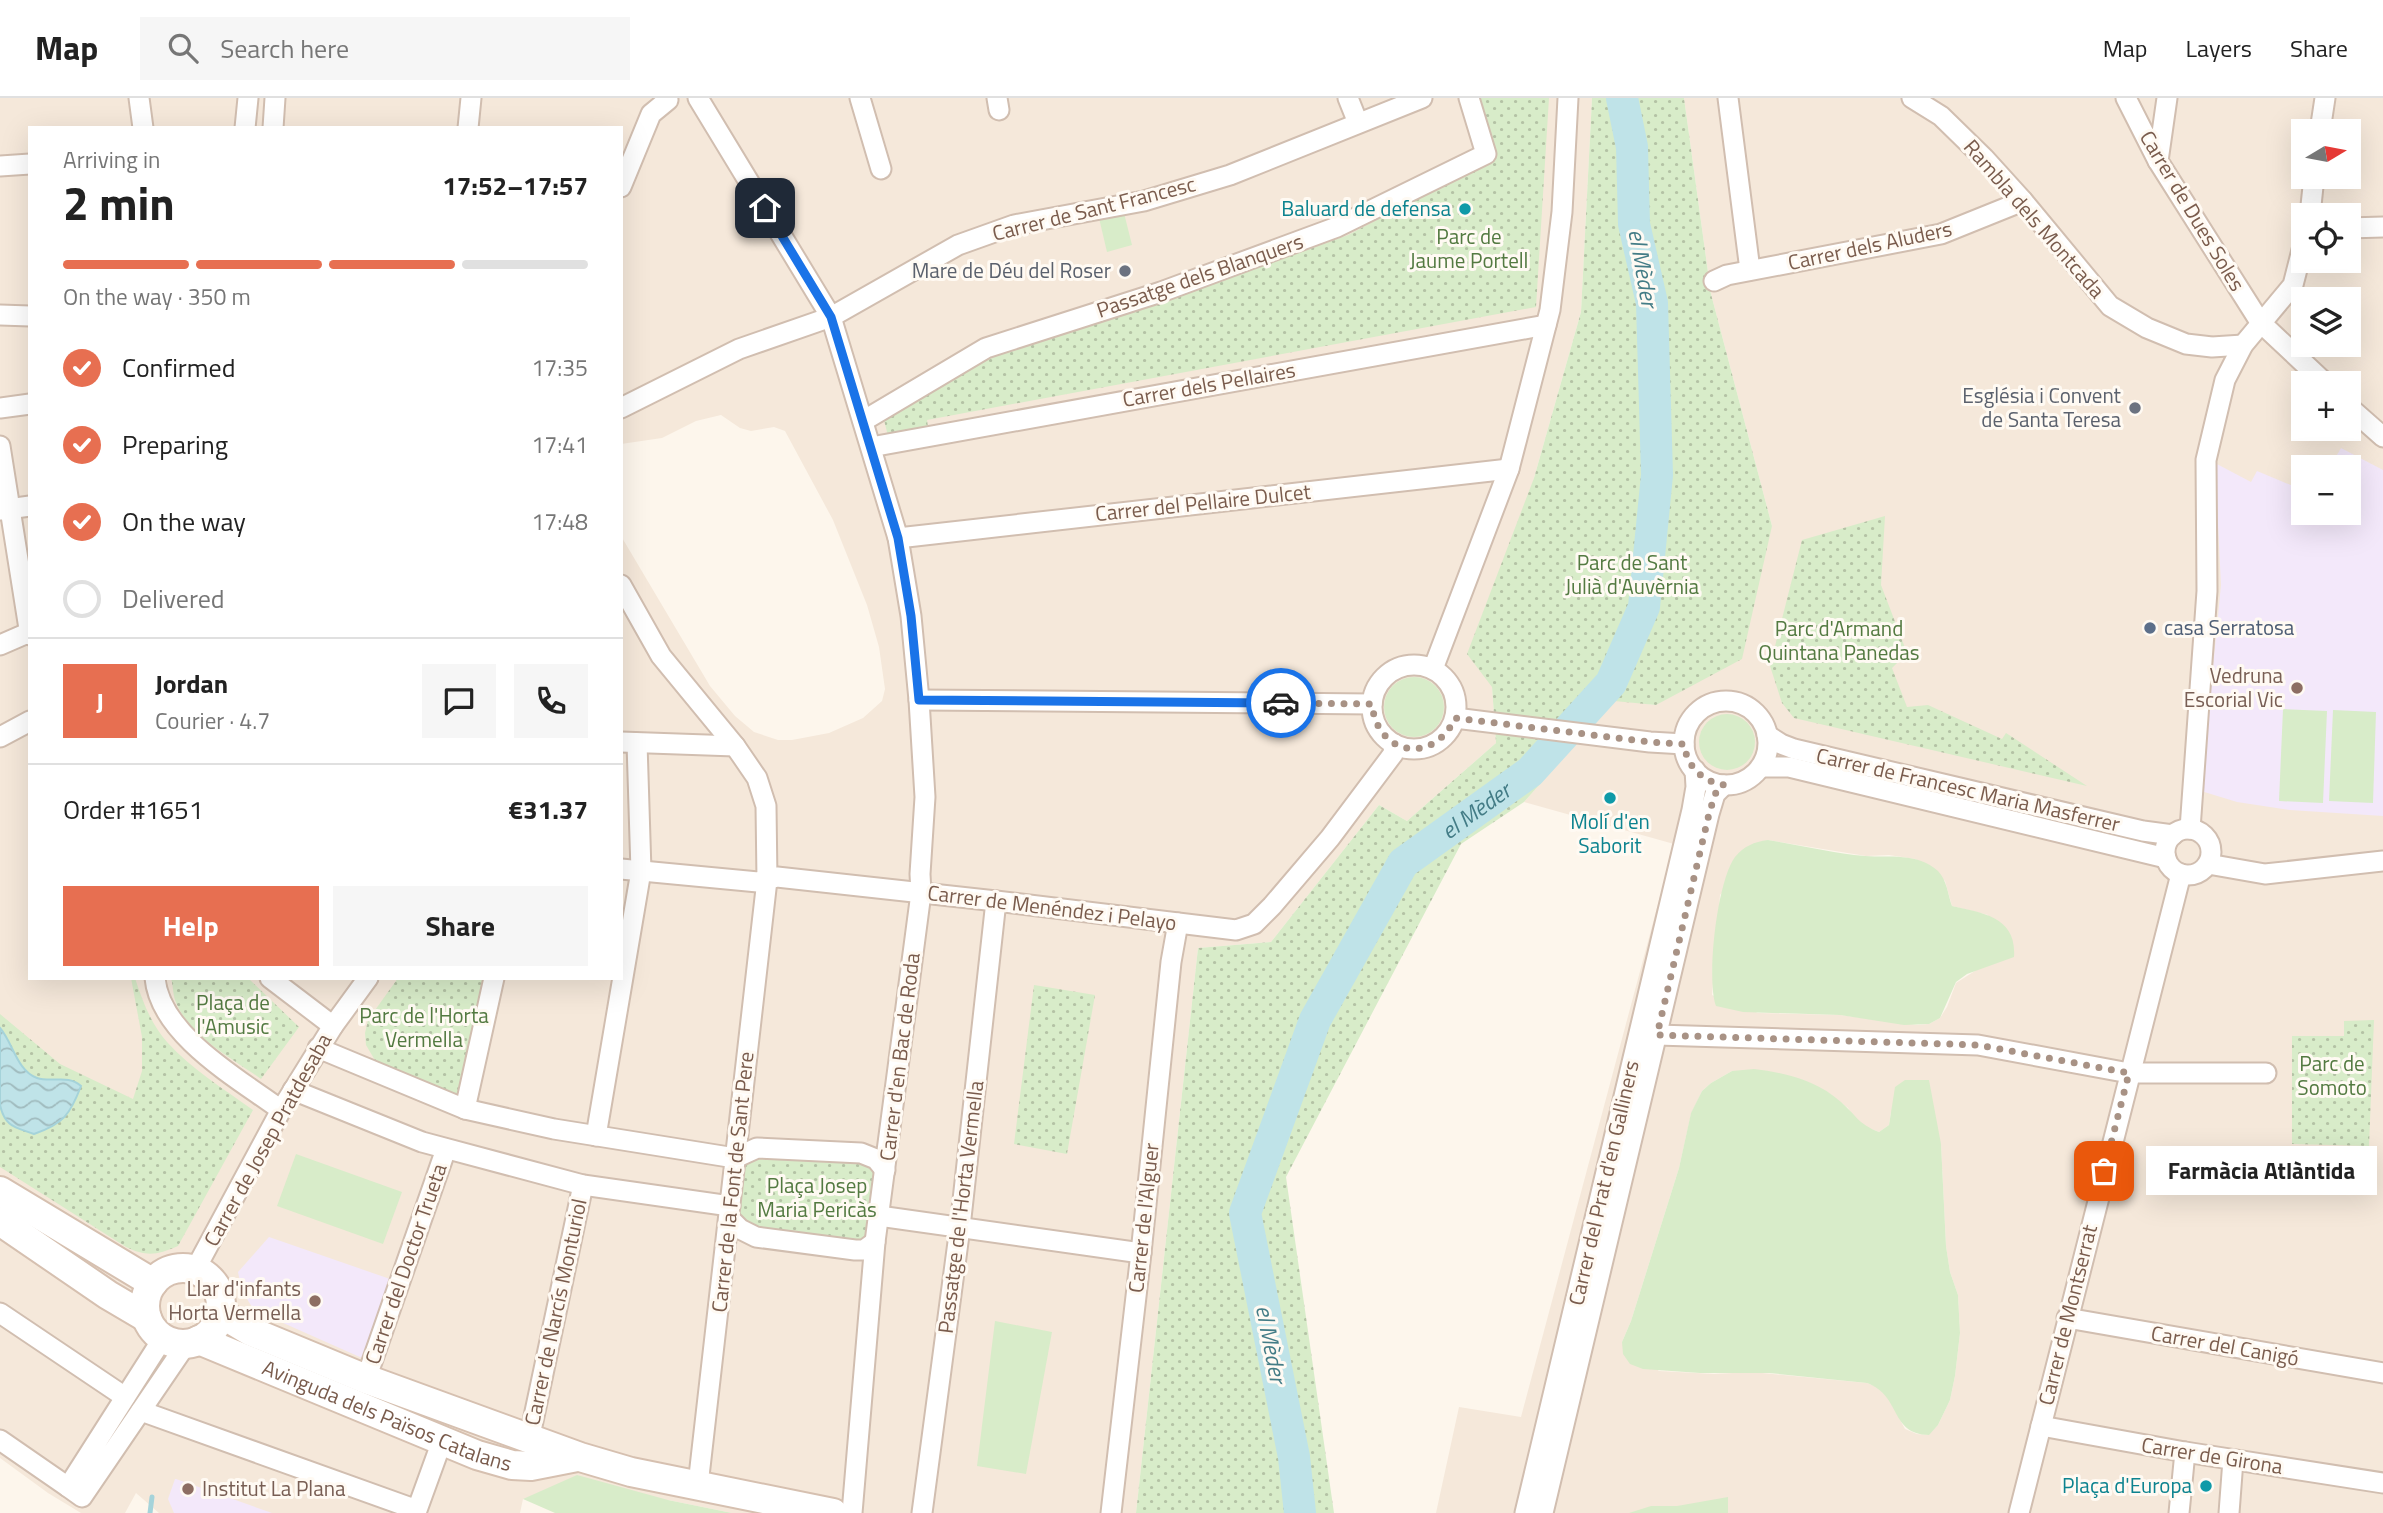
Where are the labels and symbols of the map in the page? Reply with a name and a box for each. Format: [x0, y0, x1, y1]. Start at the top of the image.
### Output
north arrow [2291, 119, 2361, 189]
street label: Carrer de Dues Soles [2132, 124, 2254, 297]
street label: Rambla dels Montcada [1957, 132, 2113, 305]
street label: Carrer de Sant Francesc [989, 167, 1199, 249]
pin [735, 178, 795, 238]
place label: Baluard de defensa [1281, 192, 1451, 224]
marker: Baluard de defensa [1457, 201, 1473, 217]
street label: Carrer dels Aluders [1785, 212, 1955, 278]
park label: Parc de Jaume Portell [1410, 220, 1528, 276]
street label: Passatge dels Blanquers [1092, 225, 1307, 325]
water label: el Mèder [1619, 226, 1668, 312]
place label: Mare de Déu del Roser [912, 254, 1111, 286]
marker: Mare de Déu del Roser [1117, 263, 1133, 279]
street label: Carrer dels Pellaires [1120, 353, 1298, 415]
place label: Església i Convent de Santa Teresa [1962, 379, 2122, 435]
marker: Església i Convent de Santa Teresa [2127, 400, 2143, 416]
street label: Carrer del Pellaire Dulcet [1094, 475, 1313, 529]
park label: Parc de Sant Julià d'Auvèrnia [1565, 546, 1700, 602]
place label: casa Serratosa [2164, 611, 2295, 643]
park label: Parc d'Armand Quintana Panedas [1758, 612, 1920, 668]
marker: casa Serratosa [2142, 620, 2158, 636]
place label: Vedruna Escorial Vic [2184, 659, 2283, 715]
courier [1246, 668, 1316, 738]
marker: Vedruna Escorial Vic [2289, 680, 2305, 696]
street label: Carrer de Francesc Maria Masferrer [1813, 739, 2123, 840]
water label: el Mèder [1433, 772, 1520, 848]
marker: Molí d'en Saborit [1602, 790, 1618, 806]
place label: Molí d'en Saborit [1570, 805, 1650, 861]
street label: Carrer de Menéndez i Pelayo [926, 876, 1179, 938]
street label: Carrer d'en Bac de Roda [870, 951, 928, 1163]
park label: Plaça de l'Amusic [196, 986, 270, 1042]
park label: Parc de l'Horta Vermella [359, 999, 489, 1055]
street label: Carrer de Josep Pratdesaba [195, 1027, 339, 1252]
park label: Parc de Somoto [2297, 1047, 2367, 1103]
street label: Carrer de la Font de Sant Pere [702, 1050, 762, 1314]
street label: Carrer del Prat d'en Galliners [1559, 1057, 1647, 1308]
street label: Passatge de l'Horta Vermella [929, 1078, 991, 1335]
street label: Carrer de l'Alguer [1119, 1141, 1167, 1294]
pin [2074, 1141, 2134, 1201]
callout: Farmàcia Atlàntida [2146, 1146, 2377, 1196]
street label: Carrer del Doctor Trueta [356, 1159, 455, 1368]
park label: Plaça Josep Maria Pericàs [757, 1169, 877, 1225]
street label: Carrer de Narcís Monturiol [515, 1195, 595, 1428]
street label: Carrer de Montserrat [2029, 1220, 2105, 1408]
place label: Llar d'infants Horta Vermella [168, 1272, 301, 1328]
marker: Llar d'infants Horta Vermella [307, 1293, 323, 1309]
water label: el Mèder [1247, 1302, 1297, 1388]
street label: Carrer del Canigó [2149, 1316, 2302, 1374]
street label: Avinguda dels Països Catalans [258, 1351, 516, 1479]
street label: Carrer de Girona [2139, 1428, 2286, 1482]
place label: Plaça d'Europa [2062, 1469, 2192, 1501]
place label: Institut La Plana [202, 1472, 346, 1504]
marker: Plaça d'Europa [2198, 1478, 2214, 1494]
marker: Institut La Plana [180, 1481, 196, 1497]

